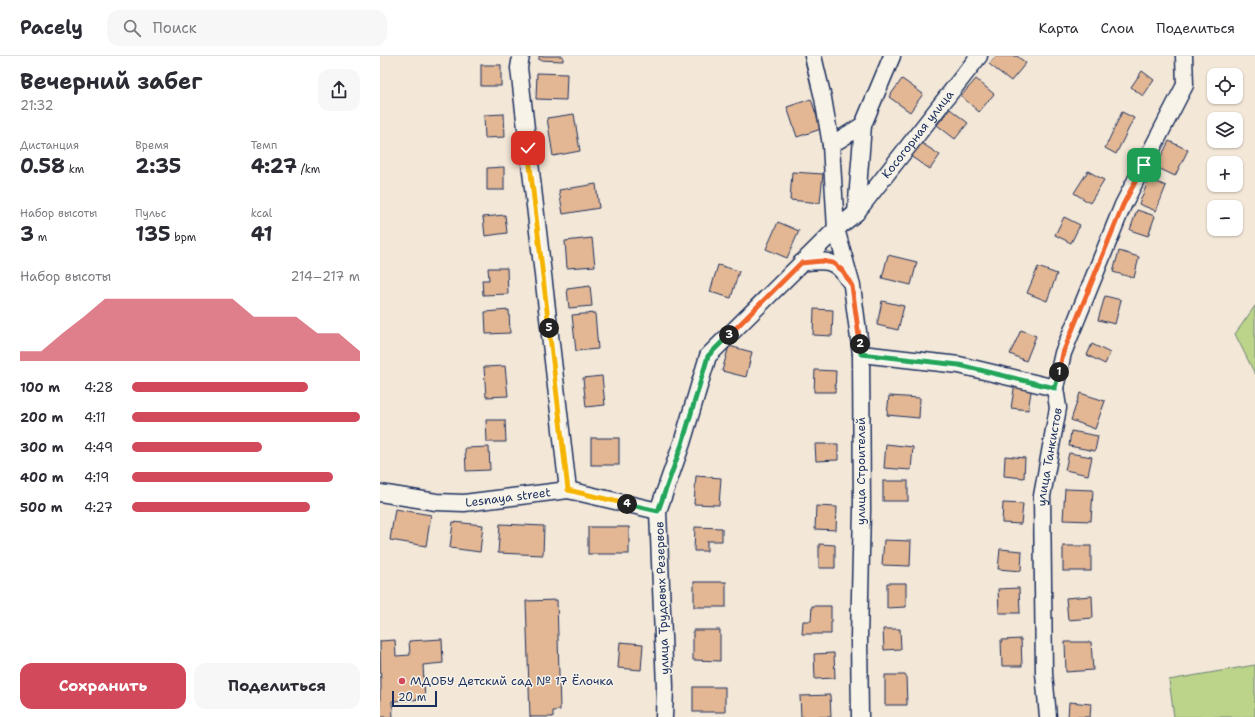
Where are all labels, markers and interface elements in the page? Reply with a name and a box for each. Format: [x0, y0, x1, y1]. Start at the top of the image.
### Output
search box [107, 10, 387, 46]
text: Pacely [20, 15, 83, 40]
icon: search [121, 17, 143, 39]
text: Поиск [153, 18, 197, 38]
text: Карта [1038, 19, 1079, 37]
text: Слои [1101, 19, 1134, 37]
text: Поделиться [1156, 19, 1235, 37]
text: Вечерний забег [20, 67, 202, 96]
map controls [1207, 68, 1243, 236]
button: locate [1207, 68, 1243, 104]
button: share [318, 69, 360, 111]
street label: Косогорная улица [878, 87, 958, 182]
text: 21:32 [20, 97, 54, 114]
button: layers [1207, 112, 1243, 148]
pin [511, 131, 545, 165]
icon: check [517, 137, 539, 159]
text: Дистанция [20, 138, 79, 153]
text: Время [135, 138, 169, 153]
text: Темп [251, 138, 277, 153]
pin [1127, 148, 1161, 182]
text: 0.58 [20, 153, 65, 179]
text: 2:35 [135, 153, 181, 179]
text: 4:27 [251, 153, 297, 179]
icon: arrive [1133, 154, 1155, 176]
button: + [1207, 156, 1243, 192]
text: km [65, 162, 84, 177]
text: /km [297, 162, 320, 177]
button: − [1207, 200, 1243, 236]
text: Набор высоты [20, 206, 97, 221]
text: Пульс [135, 206, 166, 221]
text: kcal [251, 206, 272, 221]
text: 3 [20, 221, 34, 247]
text: 135 [135, 221, 170, 247]
text: 41 [251, 221, 272, 247]
text: m [34, 230, 47, 245]
text: bpm [170, 230, 196, 245]
text: Набор высоты [20, 268, 111, 285]
text: 214–217 m [291, 268, 360, 285]
pin: 5 [539, 318, 559, 338]
text: 5 [546, 320, 552, 335]
pin: 3 [719, 325, 739, 345]
text: 3 [725, 327, 733, 342]
pin: 2 [850, 334, 870, 354]
text: 2 [856, 336, 864, 351]
pin: 1 [1049, 362, 1069, 382]
text: 1 [1056, 364, 1062, 379]
text: 100 m [20, 379, 60, 396]
text: 4:28 [84, 379, 113, 396]
street label: улица Танкистов [1034, 406, 1066, 506]
text: 200 m [20, 409, 63, 426]
text: 4:11 [84, 409, 106, 426]
street label: улица Строителей [853, 417, 869, 525]
text: 300 m [20, 439, 64, 456]
text: 4:49 [84, 439, 113, 456]
text: 400 m [20, 469, 64, 486]
text: 4:19 [84, 469, 109, 486]
street label: Lesnaya street [464, 484, 552, 511]
pin: 4 [617, 494, 637, 514]
text: 4 [623, 496, 631, 511]
text: 500 m [20, 499, 63, 516]
text: 4:27 [84, 499, 113, 516]
street label: улица Трудовых Резервов [651, 521, 673, 675]
button: Сохранить [20, 663, 186, 709]
button: Поделиться [194, 663, 360, 709]
place label: МДОБУ Детский сад № 17 Ёлочка [410, 673, 614, 689]
marker: МДОБУ Детский сад № 17 Ёлочка [397, 676, 407, 686]
scale bar [392, 689, 437, 708]
text: 20 m [398, 690, 426, 705]

